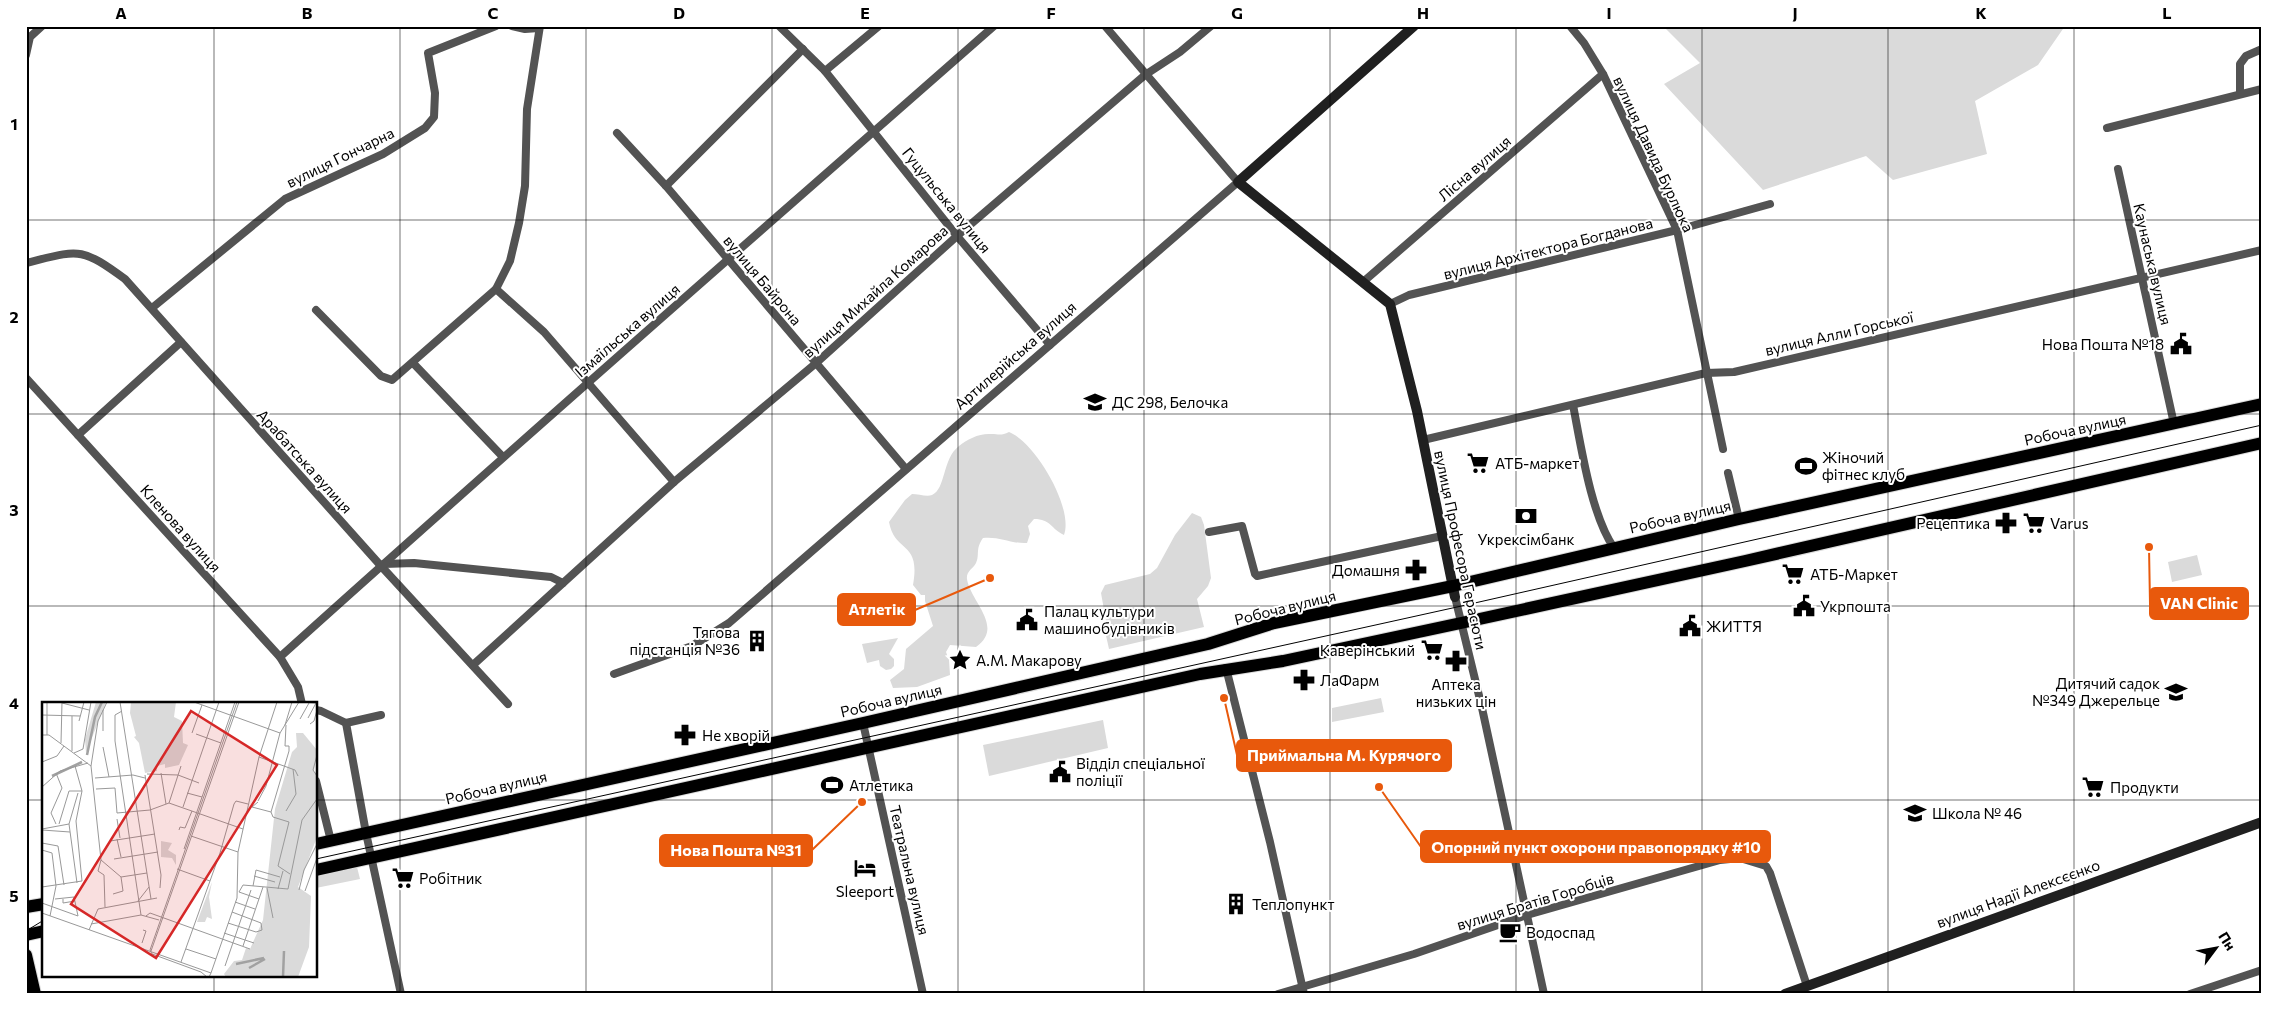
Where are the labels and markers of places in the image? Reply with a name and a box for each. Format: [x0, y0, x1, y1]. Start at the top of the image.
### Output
public building icon: Нова Пошта №18 [2168, 331, 2194, 357]
place label: Нова Пошта №18 [2042, 335, 2164, 353]
school or university icon: ДС 298, Белочка [1082, 389, 1108, 415]
place label: ДС 298, Белочка [1112, 393, 1228, 411]
place label: Жіночий фітнес клуб [1822, 448, 1905, 483]
supermarket icon: АТБ-маркет [1465, 450, 1491, 476]
sports icon: Жіночий фітнес клуб [1793, 453, 1819, 479]
place label: АТБ-маркет [1495, 454, 1579, 472]
bank icon: Укрексімбанк [1513, 503, 1539, 529]
pharmacy icon: Рецептика [1993, 510, 2019, 536]
supermarket icon: Varus [2021, 510, 2047, 536]
place label: Рецептика [1916, 514, 1990, 532]
place label: Varus [2050, 514, 2089, 532]
place label: Укрексімбанк [1478, 530, 1574, 548]
pharmacy icon: Домашня [1403, 557, 1429, 583]
place label: Домашня [1332, 561, 1400, 579]
supermarket icon: АТБ-Маркет [1780, 561, 1806, 587]
place label: АТБ-Маркет [1810, 565, 1898, 583]
callout: VAN Clinic [2150, 588, 2248, 619]
public building icon: Укрпошта [1791, 593, 1817, 619]
callout: Атлетік [838, 594, 915, 625]
place label: Укрпошта [1820, 597, 1891, 615]
place label: Палац культури машинобудівників [1044, 602, 1175, 637]
public building icon: Палац культури машинобудівників [1014, 607, 1040, 633]
public building icon: ЖИТТЯ [1677, 613, 1703, 639]
place label: ЖИТТЯ [1706, 617, 1762, 635]
place label: Тягова пiдстанцiя №36 [629, 623, 740, 658]
building icon: Тягова пiдстанцiя №36 [744, 628, 770, 654]
supermarket icon: Каверінський [1419, 637, 1445, 663]
place label: Каверінський [1320, 641, 1415, 659]
place icon: А.М. Макарову [947, 647, 973, 673]
pharmacy icon: Аптека низьких цін [1443, 648, 1469, 674]
place label: А.М. Макарову [976, 651, 1082, 669]
pharmacy icon: ЛаФарм [1291, 667, 1317, 693]
place label: ЛаФарм [1320, 671, 1379, 689]
place label: Дитячий садок №349 Джерельце [2032, 674, 2160, 709]
place label: Аптека низьких цін [1416, 675, 1496, 710]
school or university icon: Дитячий садок №349 Джерельце [2163, 679, 2189, 705]
pharmacy icon: Не хворій [672, 722, 698, 748]
place label: Не хворій [702, 726, 770, 744]
callout: Приймальна М. Курячого [1237, 740, 1451, 771]
place label: Відділ спеціальної поліції [1076, 754, 1206, 789]
public building icon: Відділ спеціальної поліції [1047, 759, 1073, 785]
sports icon: Атлетика [819, 772, 845, 798]
supermarket icon: Продукти [2080, 774, 2106, 800]
place label: Атлетика [849, 776, 913, 794]
place label: Продукти [2110, 778, 2179, 796]
school or university icon: Школа № 46 [1902, 800, 1928, 826]
place label: Школа № 46 [1932, 804, 2022, 822]
callout: Опорний пункт охорони правопорядку #10 [1421, 831, 1770, 862]
callout: Нова Пошта №31 [660, 835, 812, 866]
hotel icon: Sleeport [852, 855, 878, 881]
supermarket icon: Робітник [390, 865, 416, 891]
place label: Робітник [419, 869, 482, 887]
place label: Sleeport [836, 882, 894, 900]
building icon: Теплопункт [1223, 891, 1249, 917]
place label: Теплопункт [1252, 895, 1334, 913]
cafe icon: Водоспад [1497, 919, 1523, 945]
place label: Водоспад [1526, 923, 1595, 941]

